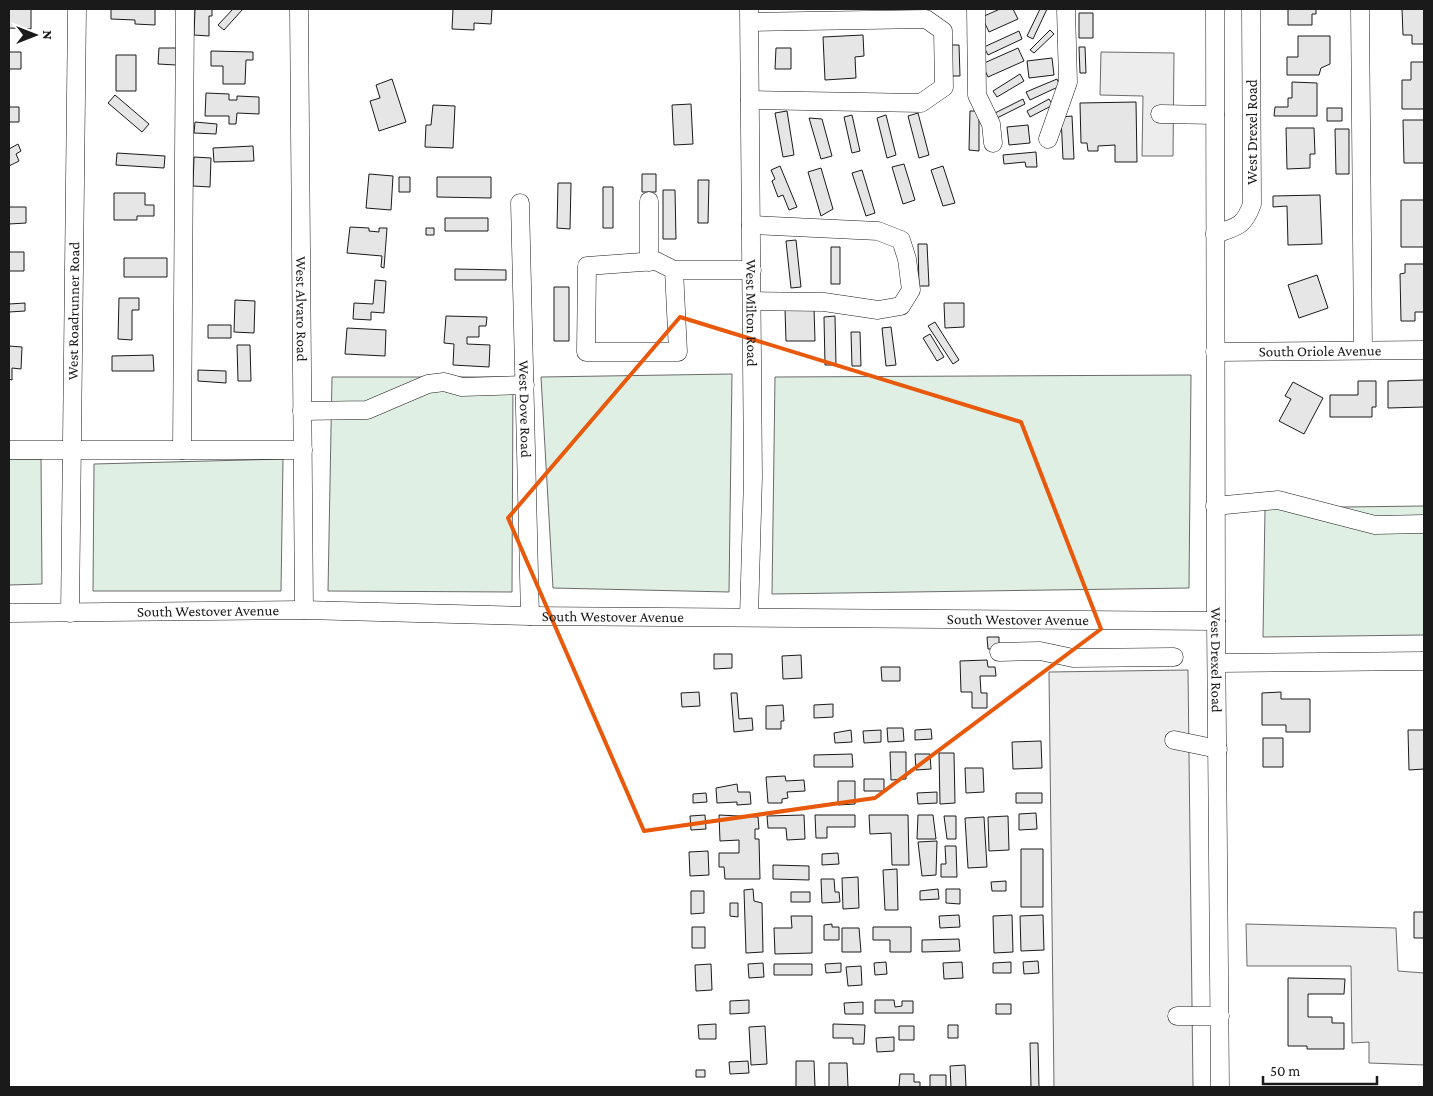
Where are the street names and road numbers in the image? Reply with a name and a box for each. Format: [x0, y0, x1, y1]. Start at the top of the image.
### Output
street label: West Drexel Road [1244, 79, 1260, 185]
street label: West Roadrunner Road [65, 242, 82, 380]
street label: West Alvaro Road [293, 256, 310, 362]
street label: West Milton Road [743, 259, 760, 367]
street label: South Oriole Avenue [1259, 342, 1382, 360]
street label: West Dove Road [516, 360, 534, 458]
street label: South Westover Avenue [137, 602, 279, 620]
street label: West Drexel Road [1208, 607, 1225, 713]
street label: South Westover Avenue [542, 608, 684, 625]
street label: South Westover Avenue [947, 611, 1089, 628]

